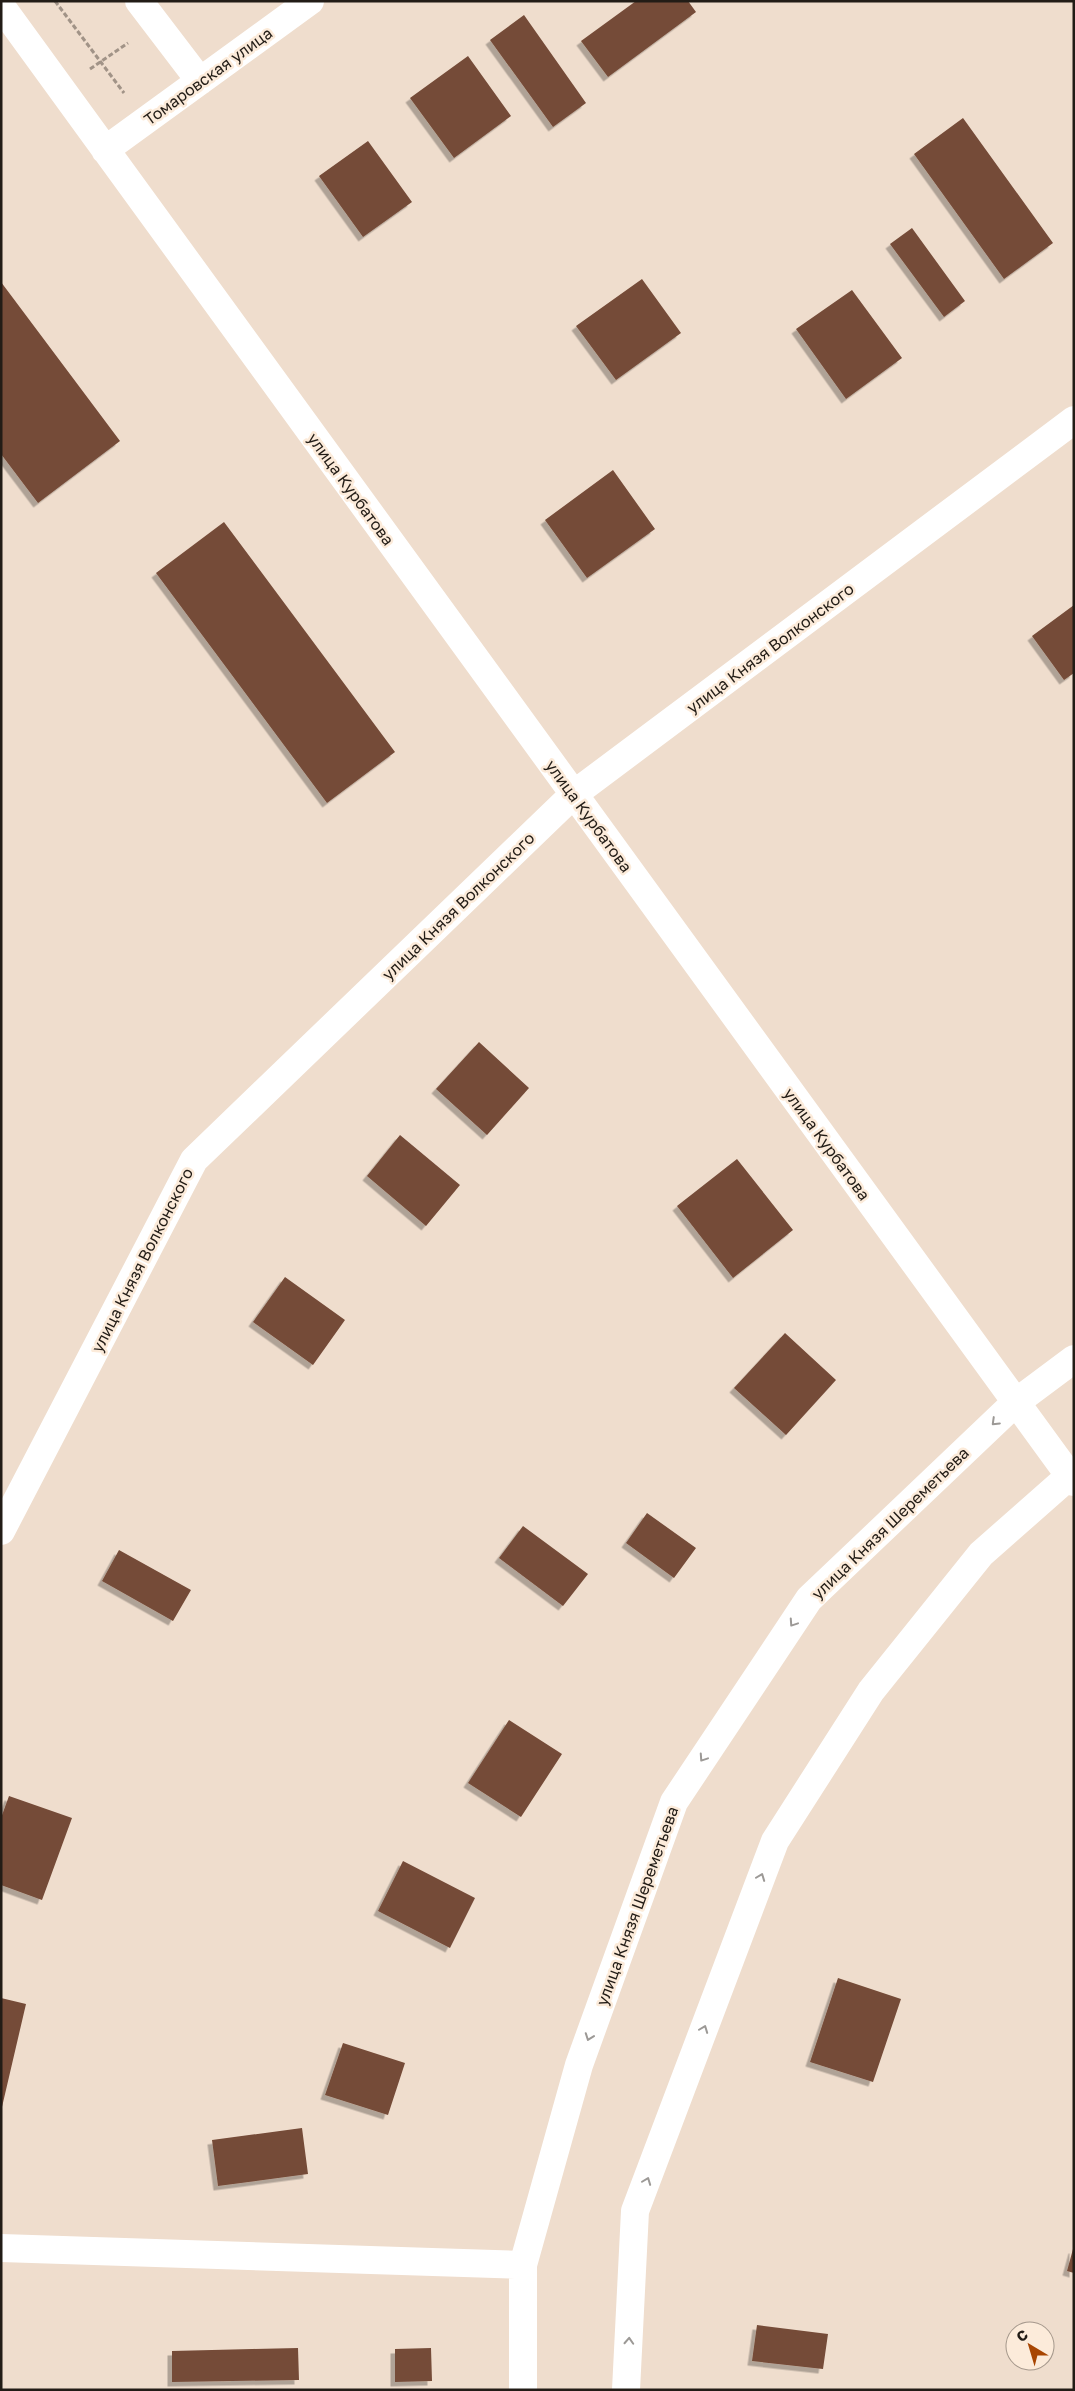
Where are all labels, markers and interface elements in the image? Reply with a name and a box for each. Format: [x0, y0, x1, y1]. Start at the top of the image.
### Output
street label: Томаровская улица [140, 23, 276, 129]
street label: улица Курбатова [304, 429, 398, 549]
street label: улица Князя Волконского [682, 579, 858, 717]
street label: улица Курбатова [542, 756, 636, 876]
street label: улица Князя Волконского [378, 828, 538, 984]
street label: улица Курбатова [780, 1084, 874, 1204]
street label: улица Князя Волконского [87, 1164, 197, 1356]
one-way arrow [992, 1416, 1001, 1425]
street label: улица Князя Шереметьева [807, 1443, 973, 1603]
one-way arrow [790, 1617, 799, 1626]
one-way arrow [700, 1752, 709, 1762]
street label: улица Князя Шереметьева [592, 1804, 682, 2008]
one-way arrow [755, 1873, 765, 1882]
one-way arrow [698, 2025, 708, 2034]
one-way arrow [585, 2032, 595, 2040]
one-way arrow [640, 2177, 651, 2186]
north arrow [1005, 2321, 1055, 2371]
text: С [1013, 2326, 1031, 2345]
one-way arrow [623, 2337, 634, 2345]

